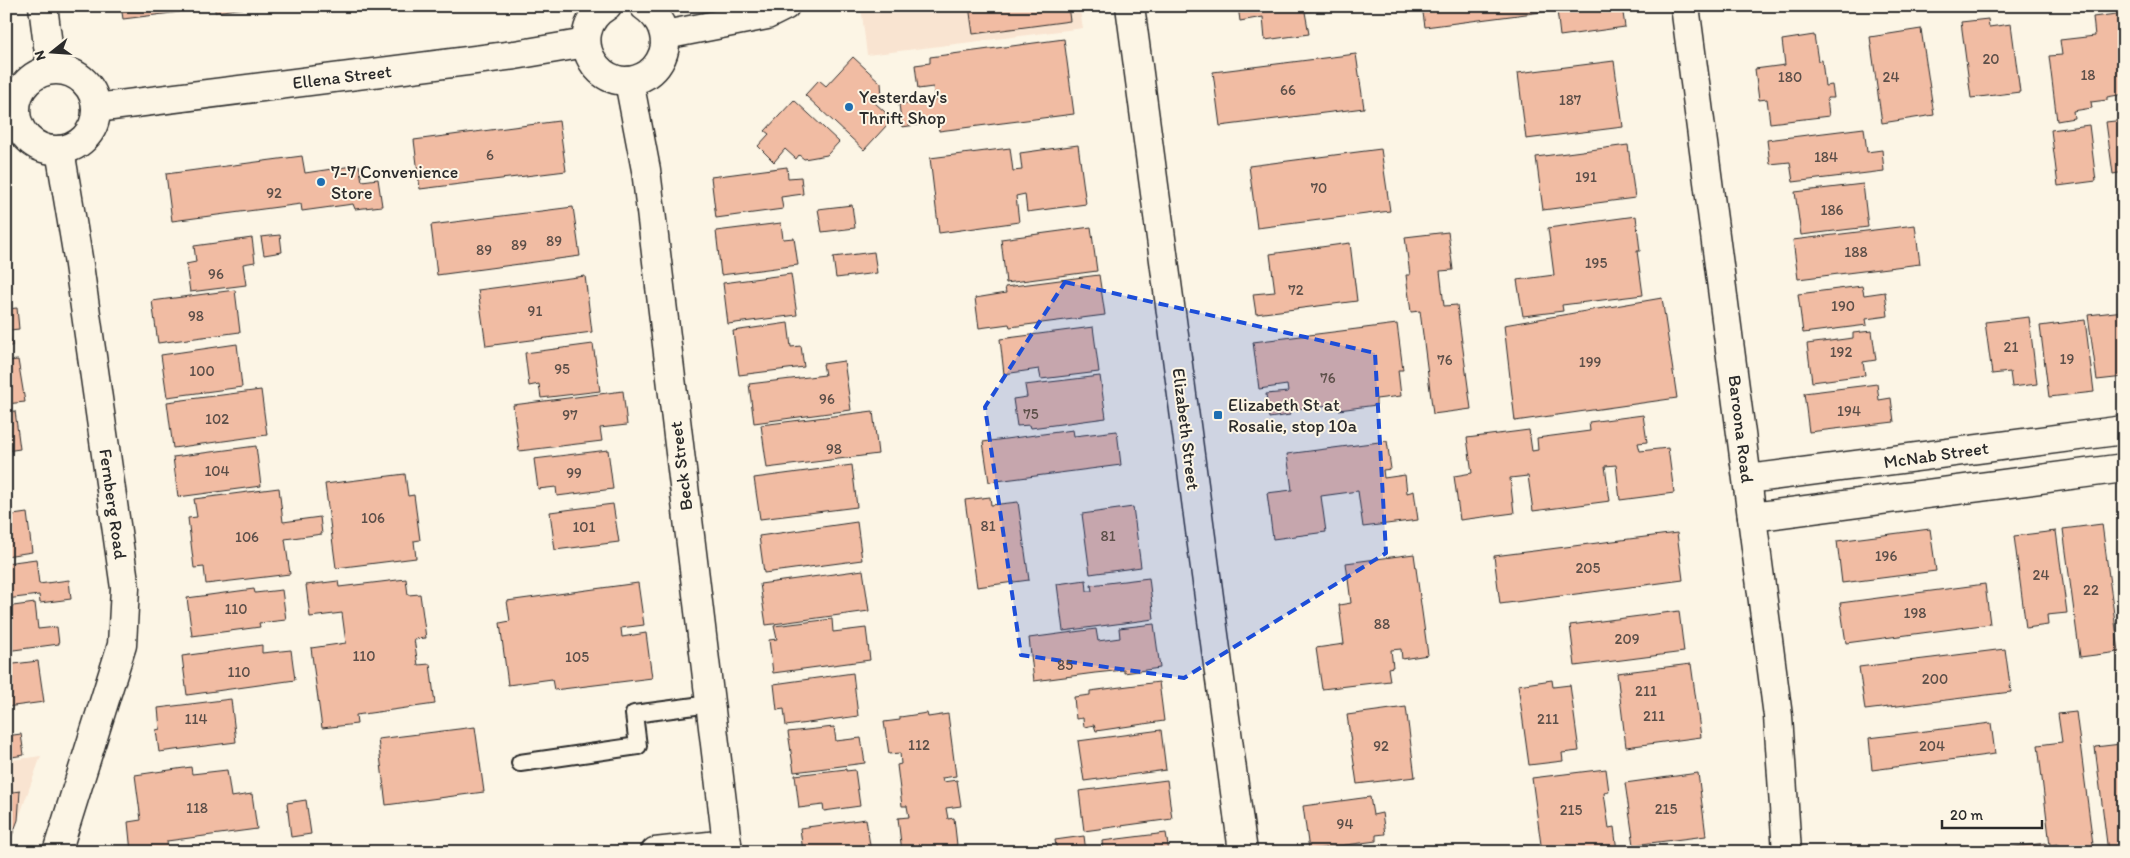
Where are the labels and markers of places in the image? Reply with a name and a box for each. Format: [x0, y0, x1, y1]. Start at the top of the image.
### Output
place label: Yesterday's Thrift Shop [859, 86, 947, 129]
marker: Yesterday's Thrift Shop [843, 101, 855, 113]
place label: 7-7 Convenience Store [331, 161, 458, 204]
marker: 7-7 Convenience Store [315, 176, 327, 188]
place label: Elizabeth St at Rosalie, stop 10a [1228, 394, 1358, 437]
marker: Elizabeth St at Rosalie, stop 10a [1212, 409, 1224, 421]

